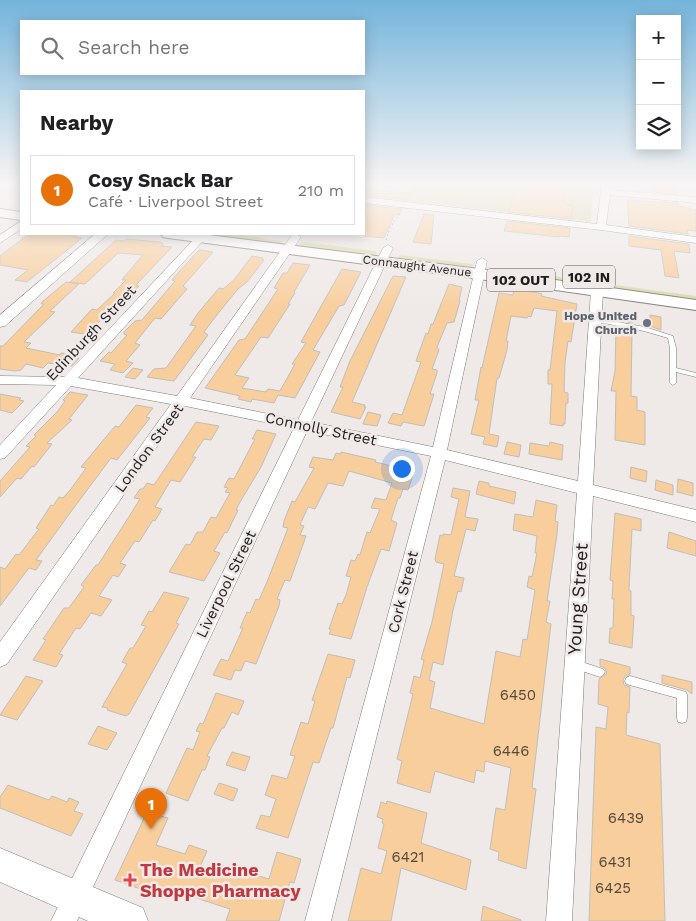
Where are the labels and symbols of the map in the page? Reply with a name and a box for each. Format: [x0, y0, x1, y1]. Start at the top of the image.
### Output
street label: Connaught Avenue [362, 252, 472, 280]
road number: 102 IN [563, 266, 615, 288]
road number: 102 OUT [487, 268, 555, 292]
street label: Edinburgh Street [42, 281, 140, 384]
place label: Hope United Church [564, 309, 637, 337]
marker: Hope United Church [641, 317, 653, 329]
street label: London Street [111, 400, 188, 496]
street label: Connolly Street [264, 408, 379, 450]
your location [389, 456, 415, 482]
street label: Liverpool Street [192, 527, 260, 641]
street label: Young Street [563, 542, 592, 656]
street label: Cork Street [384, 548, 422, 635]
house number: 6450 [500, 686, 536, 704]
house number: 6446 [493, 742, 529, 760]
pin: 1 [135, 788, 167, 829]
house number: 6439 [608, 809, 644, 827]
house number: 6421 [392, 848, 424, 866]
house number: 6431 [599, 853, 631, 871]
place label: The Medicine Shoppe Pharmacy [140, 859, 301, 901]
marker: The Medicine Shoppe Pharmacy [124, 874, 136, 886]
house number: 6425 [595, 879, 631, 897]

